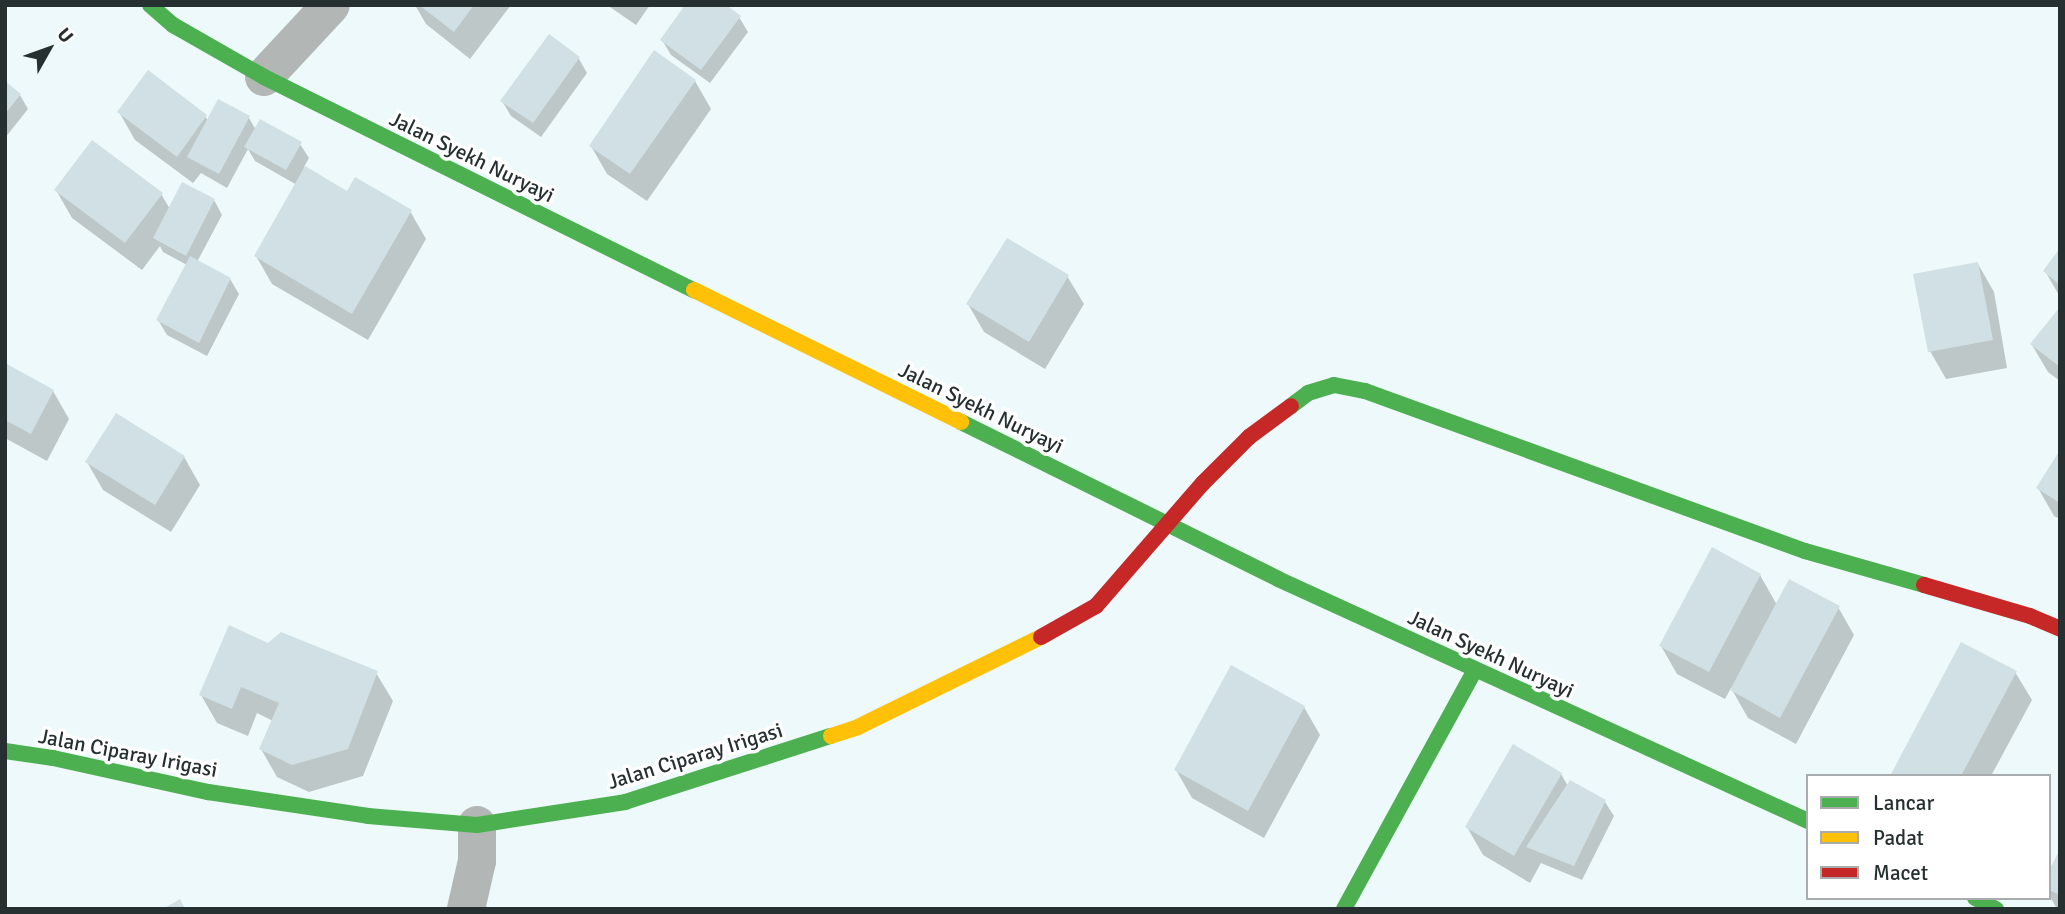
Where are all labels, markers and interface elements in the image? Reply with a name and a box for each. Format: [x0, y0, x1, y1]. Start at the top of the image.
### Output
north arrow [14, 14, 84, 84]
text: U [52, 23, 78, 48]
street label: Jalan Syekh Nuryayi [386, 106, 558, 208]
street label: Jalan Syekh Nuryayi [895, 357, 1067, 459]
street label: Jalan Syekh Nuryayi [1404, 605, 1578, 703]
street label: Jalan Ciparay Irigasi [605, 717, 785, 795]
street label: Jalan Ciparay Irigasi [36, 723, 220, 783]
legend [1806, 774, 2051, 900]
text: Lancar [1873, 790, 1934, 816]
text: Padat [1873, 825, 1924, 851]
text: Macet [1873, 860, 1928, 886]

